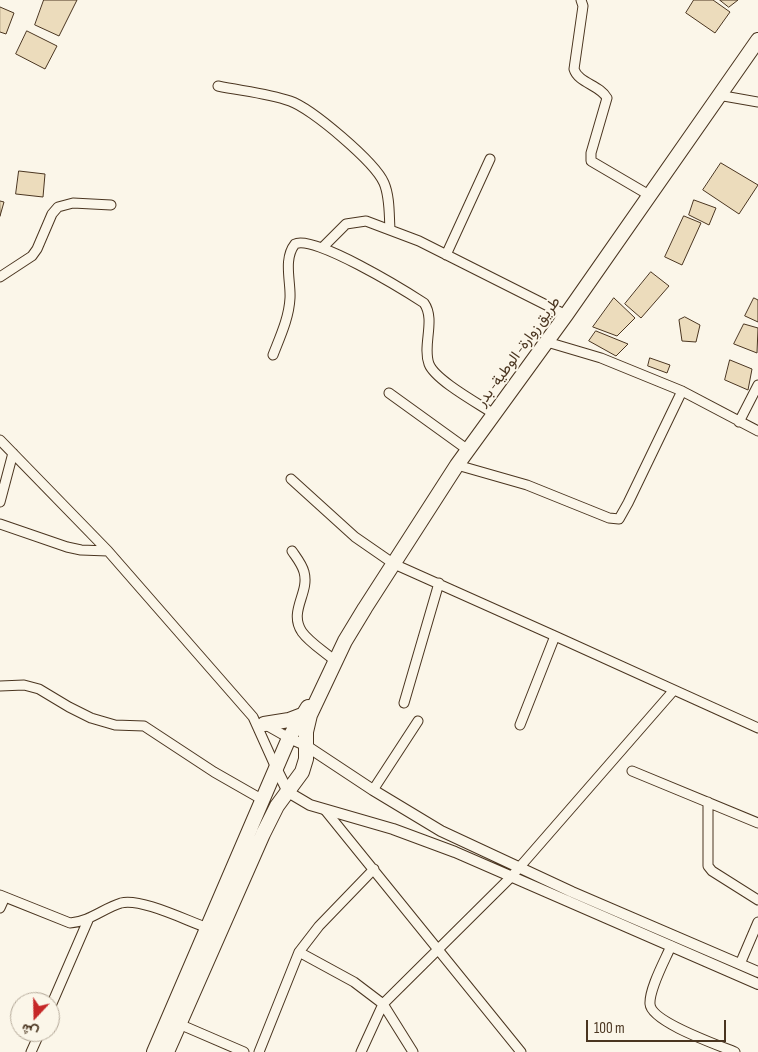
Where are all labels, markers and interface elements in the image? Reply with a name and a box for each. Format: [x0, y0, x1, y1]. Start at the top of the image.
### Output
street label: طريق زوارة- الوطية- بدر [473, 294, 565, 410]
north arrow [10, 992, 60, 1042]
scale bar [588, 1010, 728, 1042]
text: 100 m [594, 1019, 625, 1038]
text: ش [19, 1020, 41, 1041]

